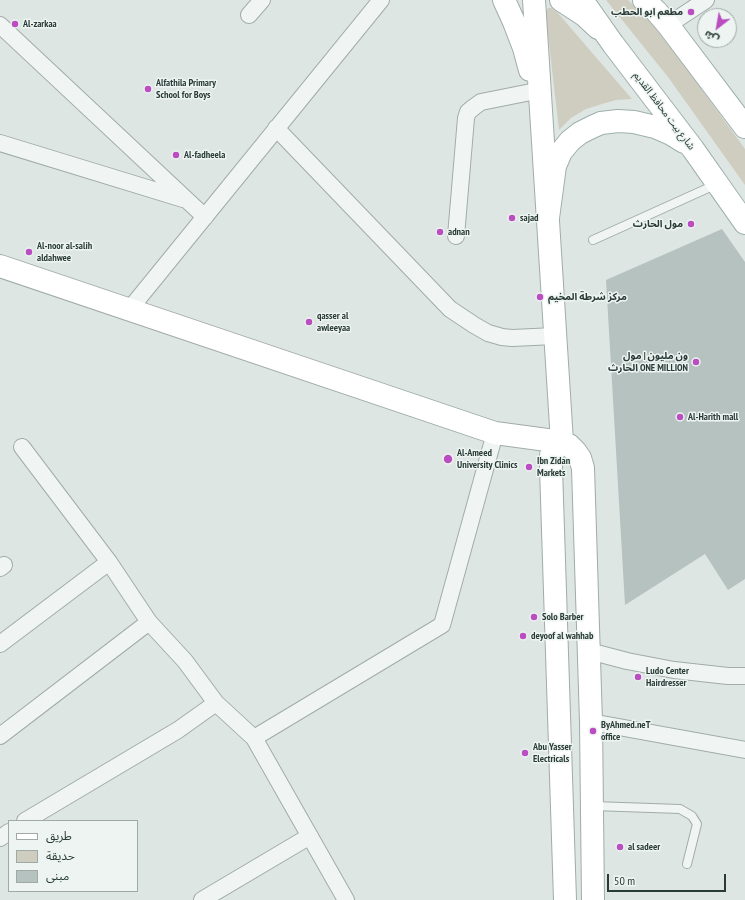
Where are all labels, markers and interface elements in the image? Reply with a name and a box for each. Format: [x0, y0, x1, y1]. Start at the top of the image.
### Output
place label: مطعم ابو الحطب [611, 6, 683, 18]
marker: مطعم ابو الحطب [686, 7, 696, 17]
north arrow [697, 8, 737, 48]
place label: Al-zarkaa [23, 18, 57, 30]
marker: Al-zarkaa [10, 19, 20, 29]
text: ش [701, 28, 721, 47]
street label: شارع بيت محافظ القديم [631, 70, 697, 152]
place label: Alfathila Primary School for Boys [156, 77, 216, 100]
marker: Alfathila Primary School for Boys [143, 84, 153, 94]
place label: Al-fadheela [184, 149, 225, 161]
marker: Al-fadheela [171, 150, 181, 160]
place label: sajad [520, 212, 538, 224]
marker: sajad [507, 213, 517, 223]
place label: مول الحارث [633, 218, 683, 230]
marker: مول الحارث [686, 219, 696, 229]
place label: adnan [448, 226, 470, 238]
marker: adnan [435, 227, 445, 237]
place label: Al-noor al-salih aldahwee [37, 240, 92, 264]
marker: Al-noor al-salih aldahwee [24, 247, 34, 257]
place label: مركز شرطة المخيم [548, 291, 627, 303]
marker: مركز شرطة المخيم [535, 292, 545, 302]
place label: qasser al awleeyaa [317, 310, 350, 334]
marker: qasser al awleeyaa [304, 317, 314, 327]
place label: ون مليون | مول الحارث ONE MILLION [608, 350, 688, 374]
marker: ون مليون | مول الحارث ONE MILLION [691, 357, 701, 367]
place label: Al-Harith mall [688, 411, 738, 423]
marker: Al-Harith mall [675, 412, 685, 422]
place label: Al-Ameed University Clinics [457, 447, 518, 470]
marker: Al-Ameed University Clinics [442, 453, 454, 465]
place label: Ibn Zidan Markets [537, 455, 570, 478]
marker: Ibn Zidan Markets [524, 462, 534, 472]
place label: Solo Barber [542, 611, 583, 623]
marker: Solo Barber [529, 612, 539, 622]
place label: deyoof al wahhab [531, 630, 593, 642]
marker: deyoof al wahhab [518, 631, 528, 641]
place label: Ludo Center Hairdresser [646, 665, 689, 688]
marker: Ludo Center Hairdresser [633, 672, 643, 682]
place label: ByAhmed.neT office [601, 719, 650, 742]
marker: ByAhmed.neT office [588, 726, 598, 736]
place label: Abu Yasser Electricals [533, 741, 572, 764]
marker: Abu Yasser Electricals [520, 748, 530, 758]
legend [8, 820, 138, 892]
text: طريق [46, 828, 72, 843]
place label: al sadeer [628, 841, 660, 853]
marker: al sadeer [615, 842, 625, 852]
text: حديقة [46, 848, 75, 863]
scale bar [609, 866, 728, 892]
text: مبنى [46, 868, 69, 883]
text: 50 m [614, 873, 635, 888]

